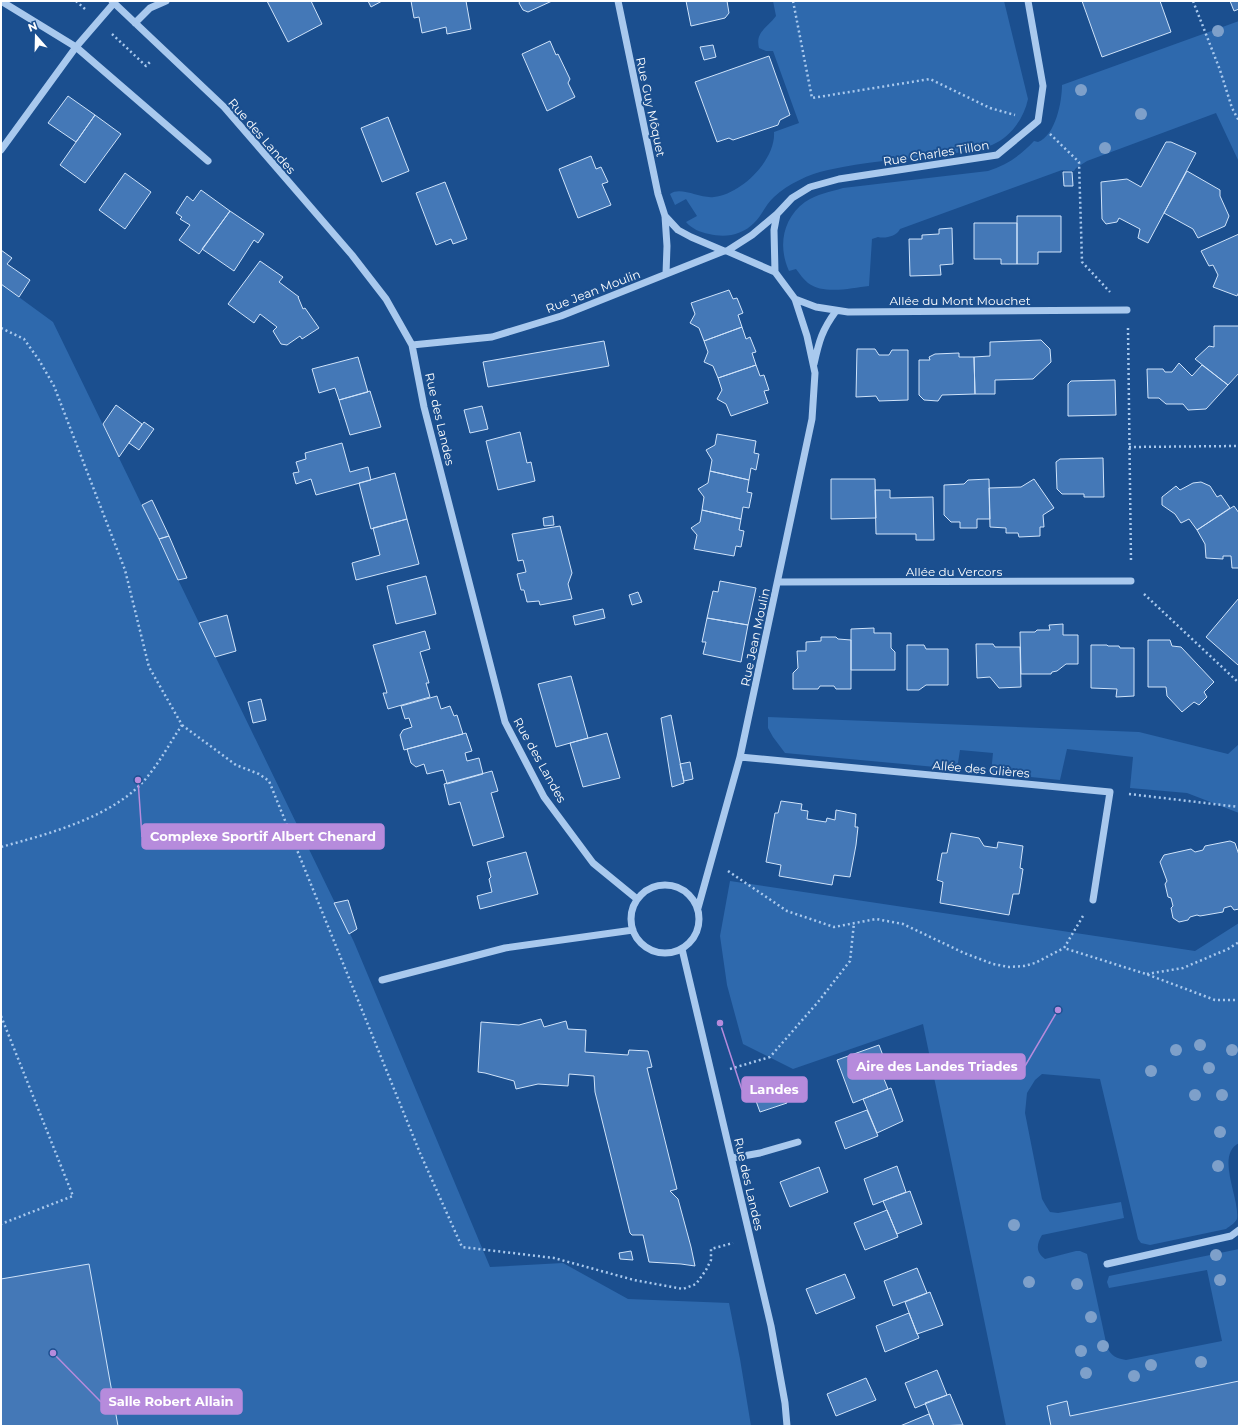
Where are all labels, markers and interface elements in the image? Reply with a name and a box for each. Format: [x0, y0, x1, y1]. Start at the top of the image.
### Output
north arrow [16, 16, 56, 56]
text: N [26, 19, 39, 35]
street label: Rue Guy Môquet [633, 56, 669, 158]
street label: Rue des Landes [225, 95, 299, 177]
street label: Rue Charles Tillon [882, 137, 990, 169]
street label: Rue Jean Moulin [544, 266, 642, 316]
street label: Allée du Mont Mouchet [889, 293, 1031, 308]
street label: Rue des Landes [422, 371, 458, 467]
street label: Allée du Vercors [906, 564, 1002, 579]
street label: Rue Jean Moulin [737, 586, 773, 688]
street label: Rue des Landes [510, 715, 570, 805]
street label: Allée des Glières [932, 757, 1031, 781]
callout: Complexe Sportif Albert Chenard [142, 824, 384, 849]
text: Complexe Sportif Albert Chenard [150, 828, 376, 844]
callout: Aire des Landes Triades [848, 1054, 1025, 1079]
text: Aire des Landes Triades [855, 1058, 1018, 1074]
callout: Landes [742, 1077, 807, 1102]
text: Landes [749, 1081, 799, 1097]
street label: Rue des Landes [731, 1136, 767, 1232]
callout: Salle Robert Allain [101, 1389, 242, 1414]
text: Salle Robert Allain [108, 1393, 234, 1409]

